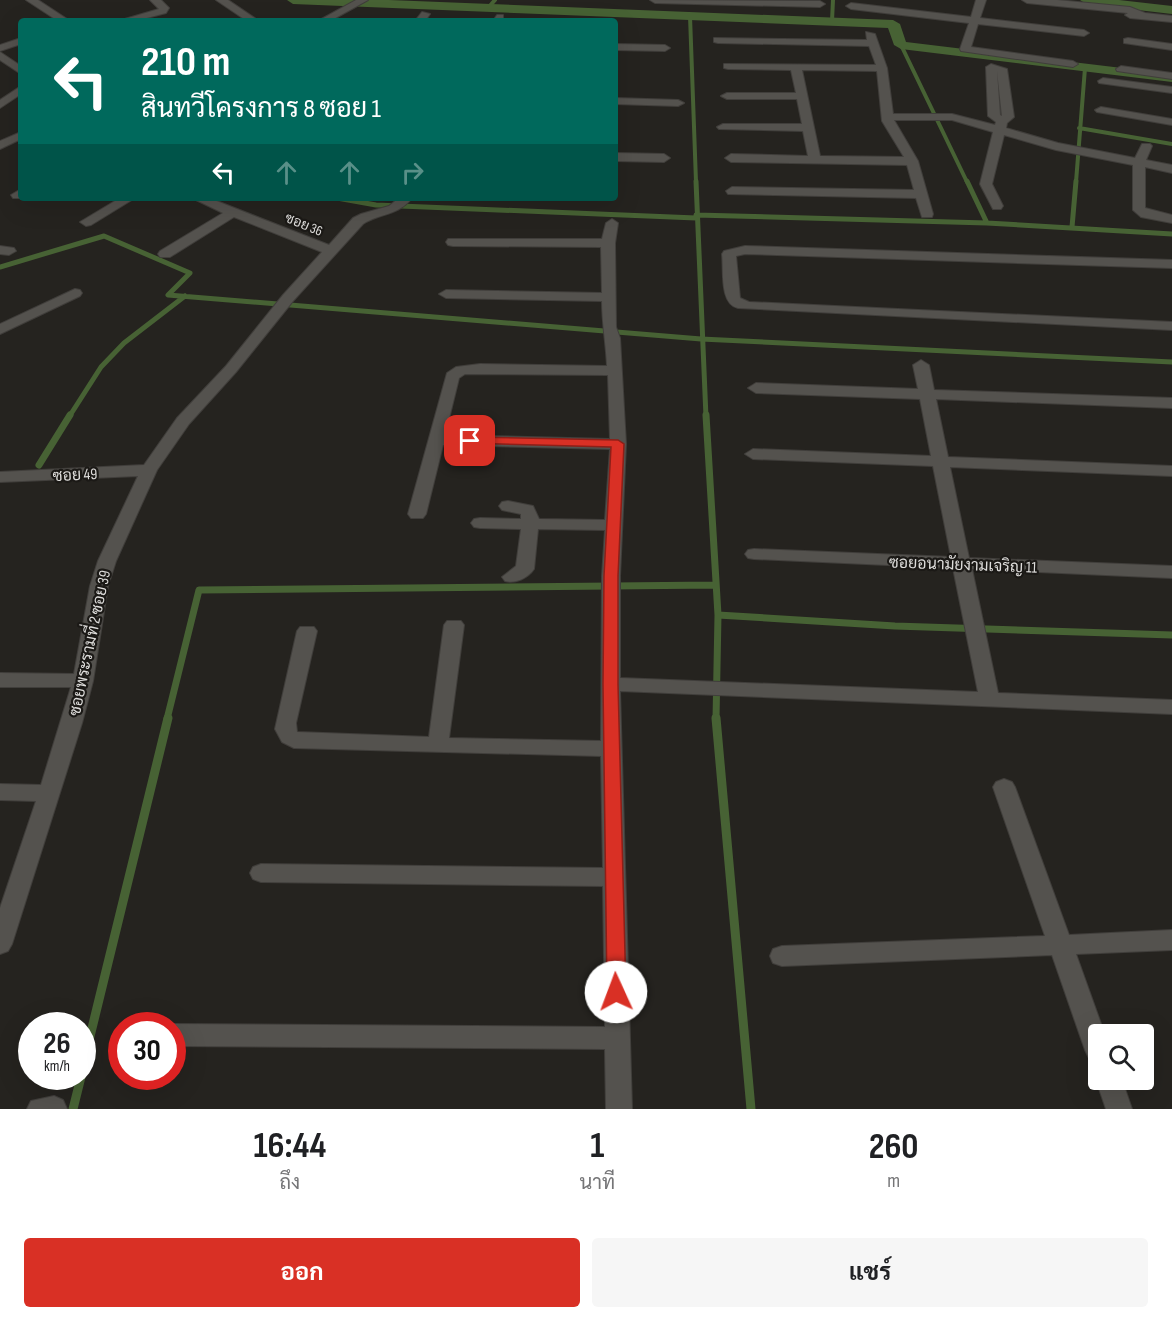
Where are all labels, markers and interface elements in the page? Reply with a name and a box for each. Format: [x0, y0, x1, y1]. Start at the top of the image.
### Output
text: 210 m [141, 37, 230, 88]
icon: left [42, 42, 120, 120]
text: สินทวีโครงการ 8 ซอย 1 [141, 93, 381, 125]
icon: left [207, 156, 240, 189]
icon: ahead [270, 156, 303, 189]
icon: ahead [333, 156, 366, 189]
icon: right [396, 156, 429, 189]
street label: ซอย 36 [283, 209, 325, 240]
pin [444, 415, 495, 466]
icon: arrive [453, 424, 486, 457]
street label: ซอย 49 [52, 465, 98, 486]
street label: ซอยอนามัยงามเจริญ 11 [889, 551, 1038, 578]
street label: ซอยพระรามที่ 2 ซอย 39 [60, 567, 115, 718]
position arrow [584, 960, 648, 1024]
speed limit sign: 30 [108, 1012, 186, 1090]
map controls [1088, 1024, 1154, 1090]
button: search [1088, 1024, 1154, 1090]
text: 26 [43, 1026, 71, 1062]
text: km/h [44, 1057, 70, 1076]
text: 16:44 [253, 1125, 326, 1168]
text: 1 [590, 1125, 604, 1168]
text: 260 [869, 1126, 919, 1169]
text: m [887, 1169, 900, 1193]
text: ถึง [279, 1171, 300, 1195]
text: นาที [580, 1171, 615, 1195]
button: ออก [24, 1238, 580, 1307]
button: แชร์ [592, 1238, 1148, 1307]

